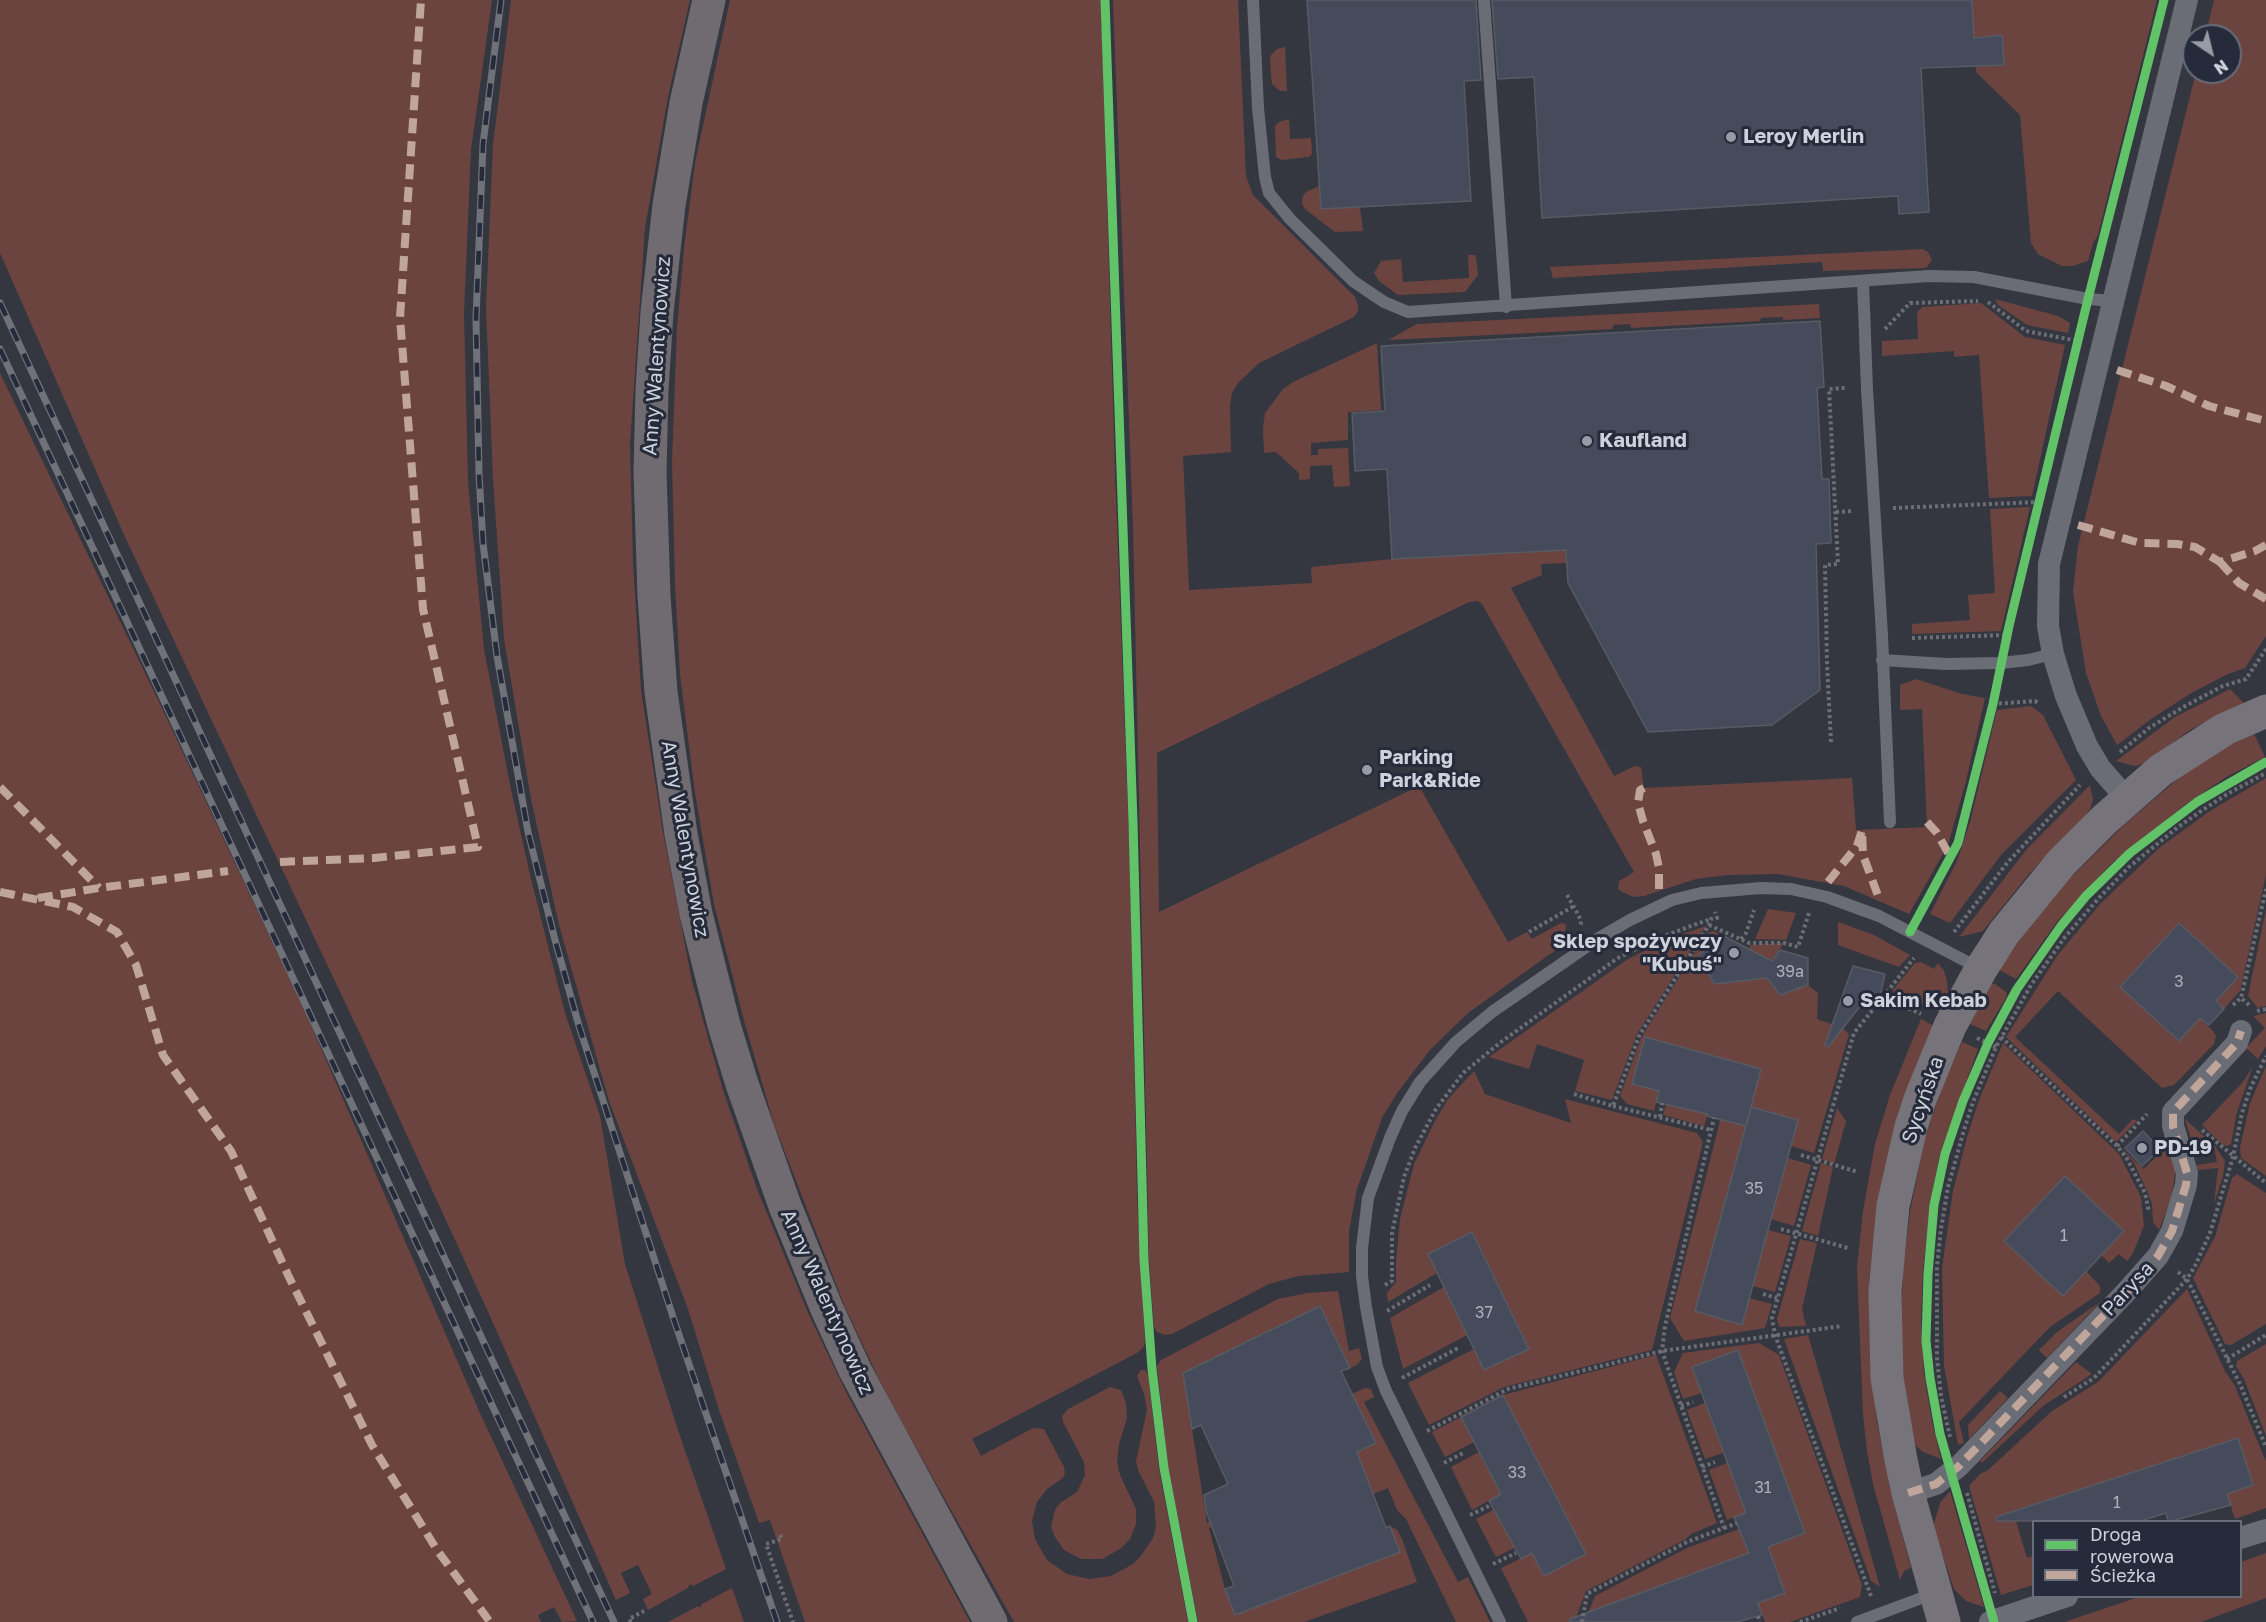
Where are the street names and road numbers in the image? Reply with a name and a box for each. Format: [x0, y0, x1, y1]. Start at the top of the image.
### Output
street label: Anny Walentynowicz [638, 256, 676, 456]
street label: Anny Walentynowicz [656, 739, 714, 939]
street label: Sycyńska [1897, 1053, 1949, 1147]
street label: Anny Walentynowicz [775, 1206, 879, 1398]
street label: Parysa [2097, 1257, 2159, 1321]

